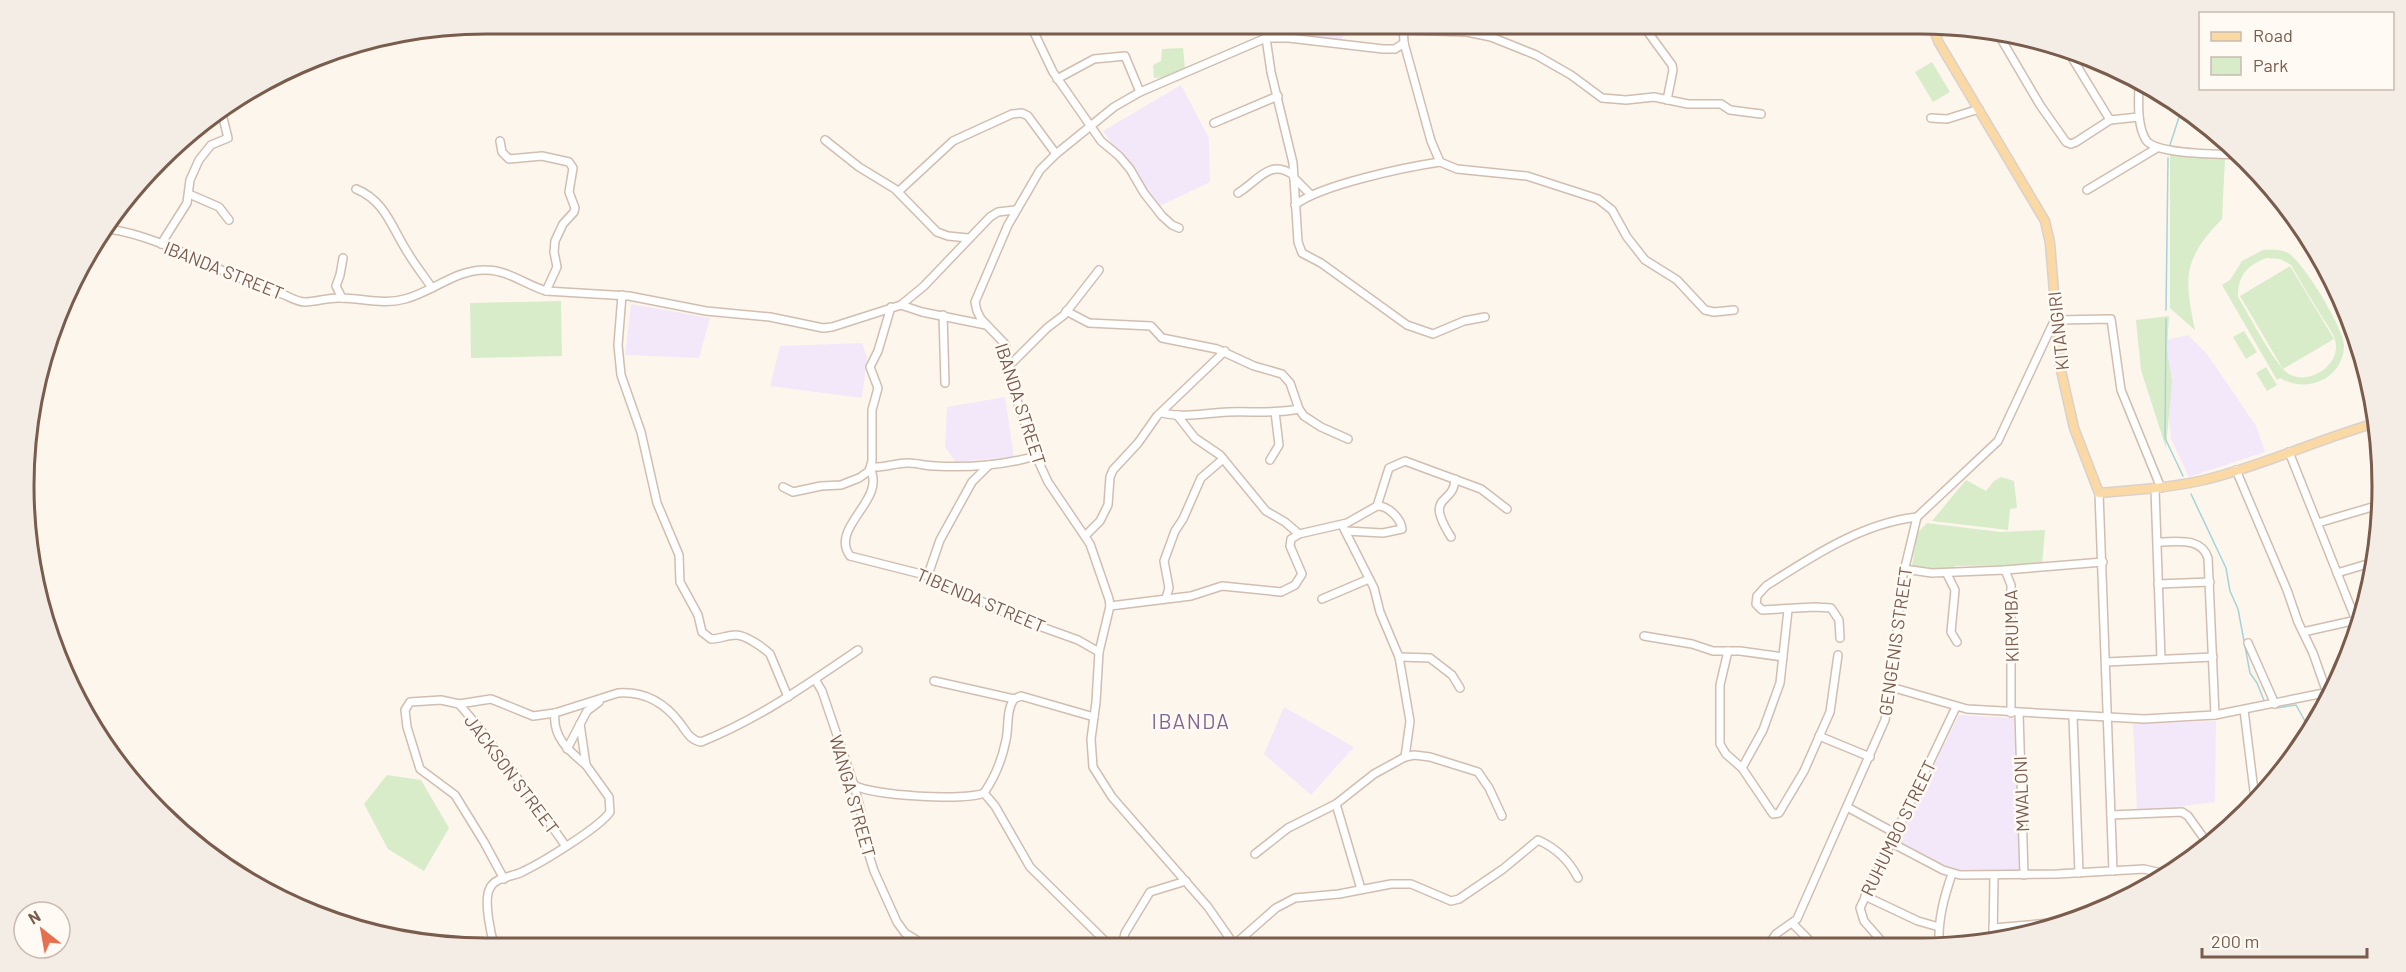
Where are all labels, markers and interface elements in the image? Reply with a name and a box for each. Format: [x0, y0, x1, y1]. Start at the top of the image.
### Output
legend [2199, 12, 2394, 90]
text: Road [2253, 24, 2293, 46]
text: Park [2253, 54, 2288, 76]
street label: IBANDA STREET [161, 236, 287, 304]
street label: KITANGIRI [2043, 290, 2073, 372]
street label: IBANDA STREET [991, 340, 1051, 468]
street label: TIBENDA STREET [913, 563, 1049, 637]
street label: GENGENIS STREET [1874, 565, 1916, 717]
street label: KIRUMBA [1999, 589, 2023, 663]
district label: IBANDA [1151, 708, 1231, 733]
street label: JACKSON STREET [460, 710, 564, 838]
street label: WANGA STREET [825, 732, 881, 860]
street label: RUHUMBO STREET [1856, 756, 1940, 900]
street label: MWALONI [2009, 756, 2033, 832]
north arrow [12, 900, 72, 960]
text: N [25, 906, 43, 928]
scale bar [2202, 921, 2367, 959]
text: 200 m [2211, 930, 2259, 952]

